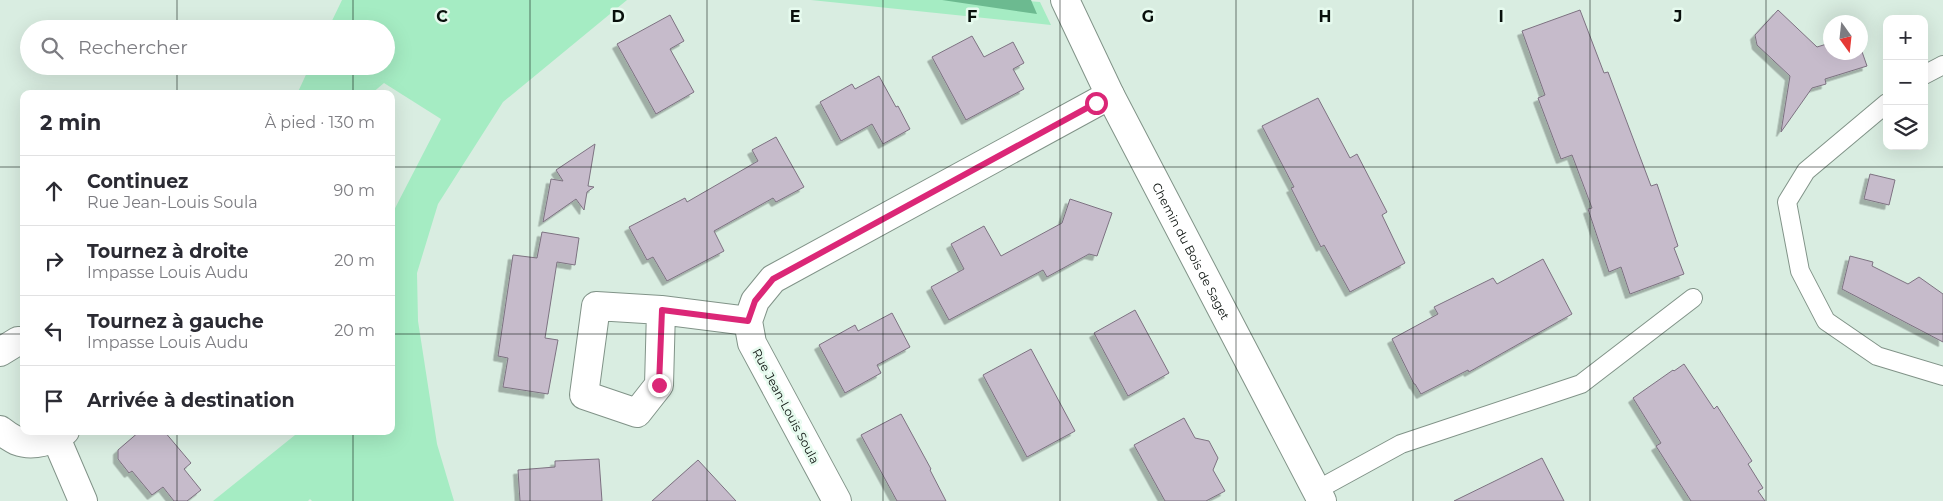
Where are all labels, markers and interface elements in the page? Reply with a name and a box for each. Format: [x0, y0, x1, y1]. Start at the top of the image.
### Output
text: C [436, 7, 448, 26]
text: D [611, 7, 625, 26]
text: E [790, 7, 800, 26]
text: F [967, 7, 977, 26]
text: G [1142, 7, 1154, 26]
text: H [1319, 7, 1331, 26]
text: I [1498, 7, 1504, 26]
text: J [1673, 7, 1682, 26]
north arrow [1823, 15, 1868, 60]
map controls [1883, 15, 1928, 150]
button: + [1883, 15, 1928, 60]
search box [20, 20, 395, 75]
icon: search [38, 34, 66, 62]
text: Rechercher [78, 36, 188, 59]
button: − [1883, 60, 1928, 105]
route start [1085, 92, 1108, 115]
button: layers [1883, 105, 1928, 150]
text: 2 min [40, 110, 101, 135]
text: À pied · 130 m [265, 113, 375, 132]
text: Continuez [87, 170, 188, 193]
icon: ahead [40, 177, 68, 205]
street label: Chemin du Bois de Saget [1149, 180, 1233, 322]
text: 90 m [333, 181, 375, 200]
text: Rue Jean-Louis Soula [87, 193, 258, 212]
text: Tournez à droite [87, 240, 248, 263]
icon: right [40, 247, 68, 275]
text: 20 m [334, 251, 375, 270]
text: Impasse Louis Audu [87, 263, 249, 282]
text: Tournez à gauche [87, 310, 264, 333]
icon: left [40, 317, 68, 345]
text: 20 m [334, 321, 375, 340]
text: Impasse Louis Audu [87, 333, 249, 352]
street label: Rue Jean-Louis Soula [749, 346, 823, 466]
route end [648, 374, 671, 397]
icon: arrive [40, 387, 68, 415]
text: Arrivée à destination [87, 389, 295, 412]

